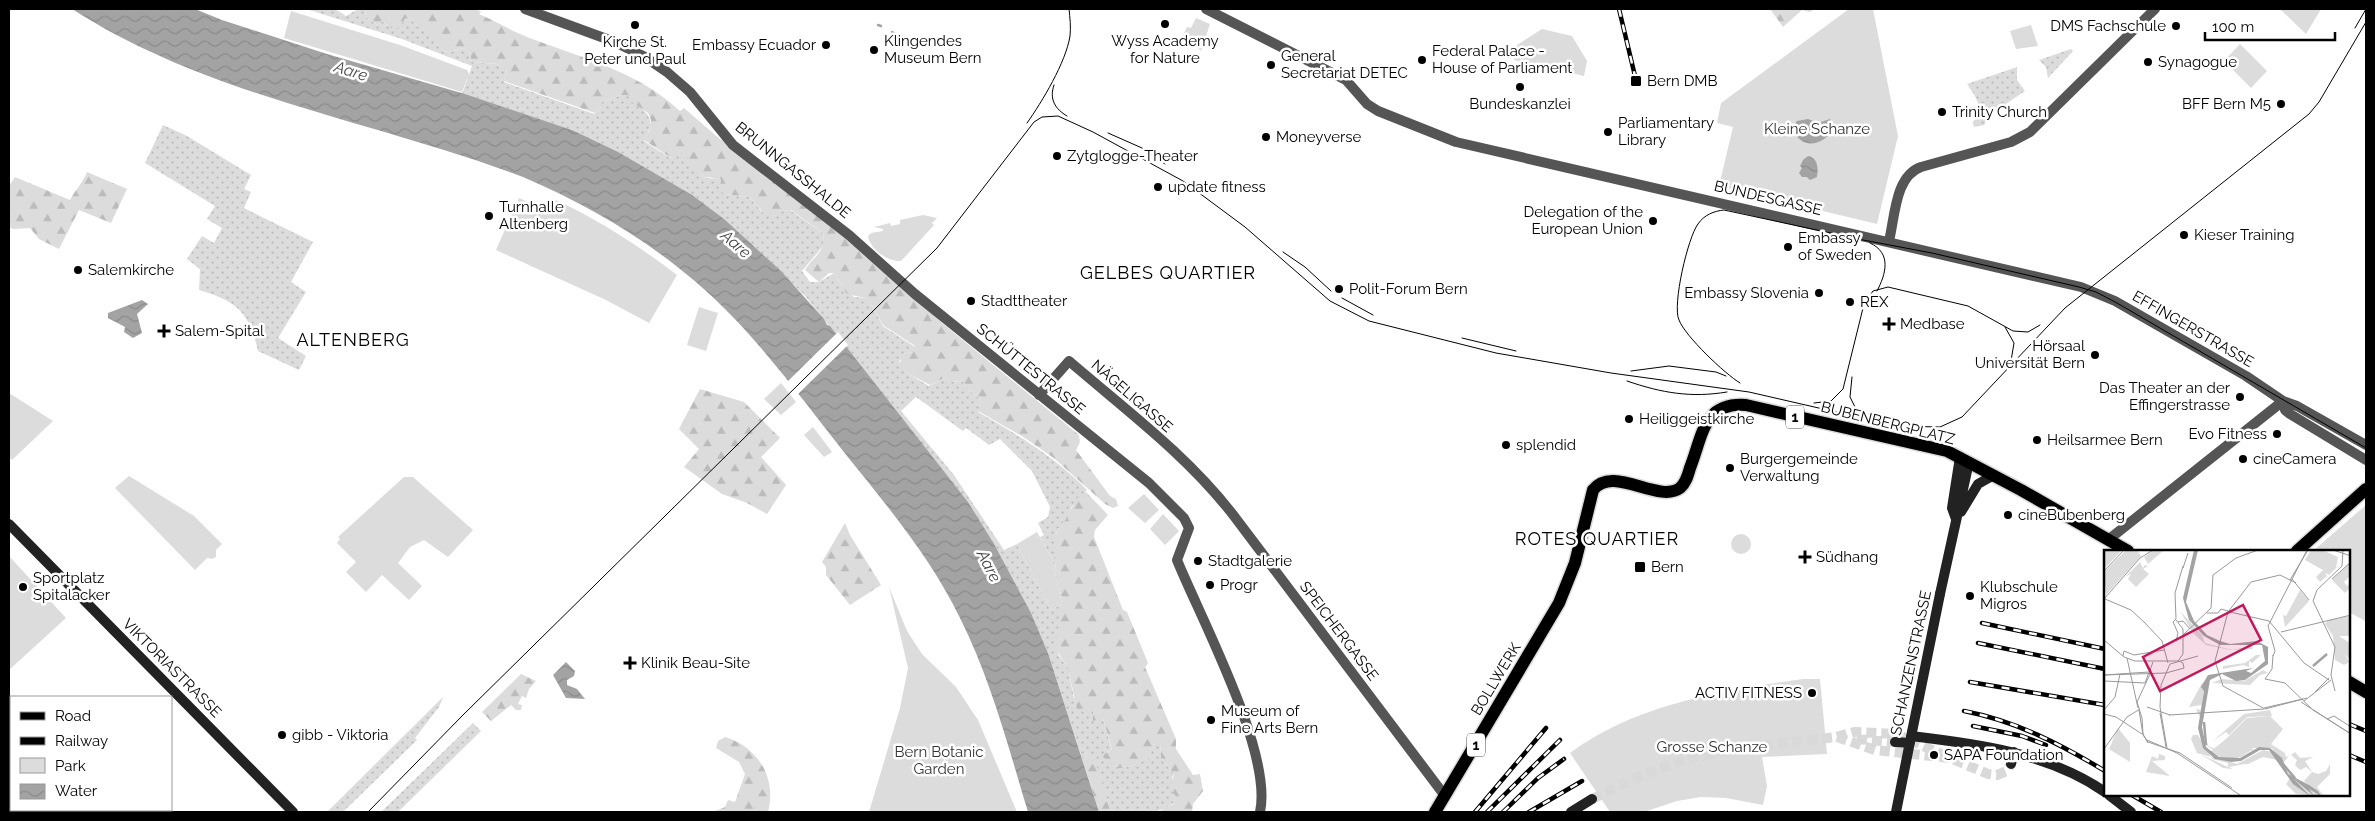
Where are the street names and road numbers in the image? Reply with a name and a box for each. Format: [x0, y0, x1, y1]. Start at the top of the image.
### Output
street label: BRUNNGASSHALDE [732, 118, 854, 222]
street label: BUNDESGASSE [1712, 177, 1824, 219]
street label: EFFINGERSTRASSE [2129, 287, 2257, 371]
street label: SCHÜTTESTRASSE [973, 319, 1090, 418]
street label: NÄGELIGASSE [1088, 355, 1177, 436]
street label: BUBENBERGPLATZ [1819, 398, 1957, 448]
road number: 1 [1786, 406, 1804, 428]
street label: SPEICHERGASSE [1296, 578, 1382, 684]
street label: SCHANZENSTRASSE [1887, 589, 1935, 737]
street label: VIKTORIASTRASSE [119, 615, 225, 721]
street label: BOLLWERK [1467, 639, 1525, 719]
road number: 1 [1467, 734, 1485, 756]

